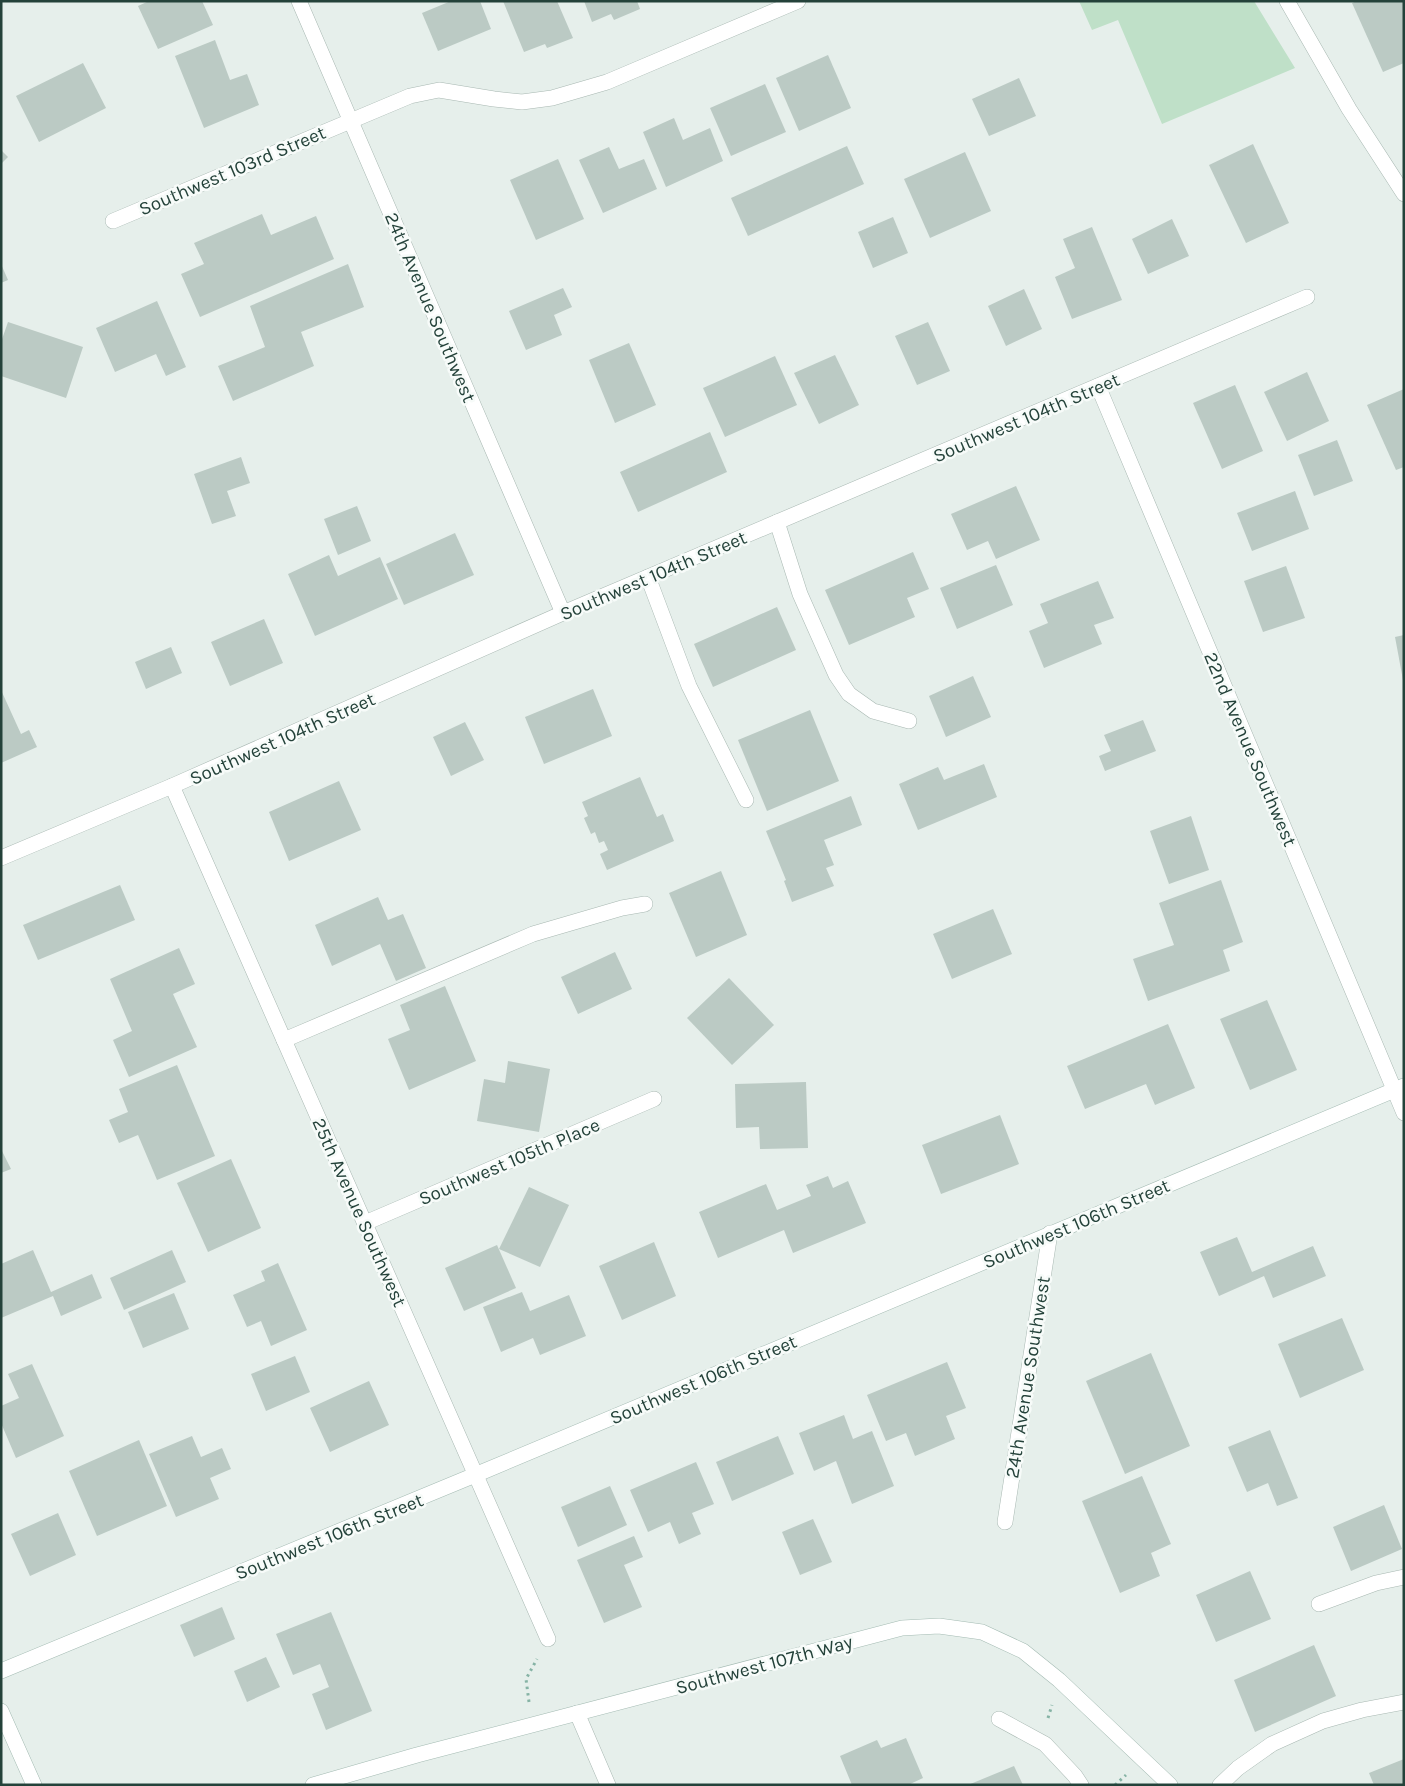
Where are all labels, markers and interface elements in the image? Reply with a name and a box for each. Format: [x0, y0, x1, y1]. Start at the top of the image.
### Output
street label: Southwest 103rd Street [136, 122, 329, 220]
street label: 24th Avenue Southwest [380, 209, 480, 406]
street label: Southwest 104th Street [930, 369, 1123, 467]
street label: Southwest 104th Street [557, 527, 750, 625]
street label: 22nd Avenue Southwest [1199, 649, 1301, 850]
street label: Southwest 104th Street [186, 688, 379, 790]
street label: Southwest 105th Place [416, 1114, 603, 1210]
street label: 25th Avenue Southwest [307, 1115, 411, 1310]
street label: Southwest 106th Street [980, 1175, 1173, 1273]
street label: 24th Avenue Southwest [1001, 1274, 1055, 1480]
street label: Southwest 106th Street [607, 1331, 800, 1429]
street label: Southwest 106th Street [232, 1489, 427, 1585]
street label: Southwest 107th Way [673, 1631, 855, 1699]

